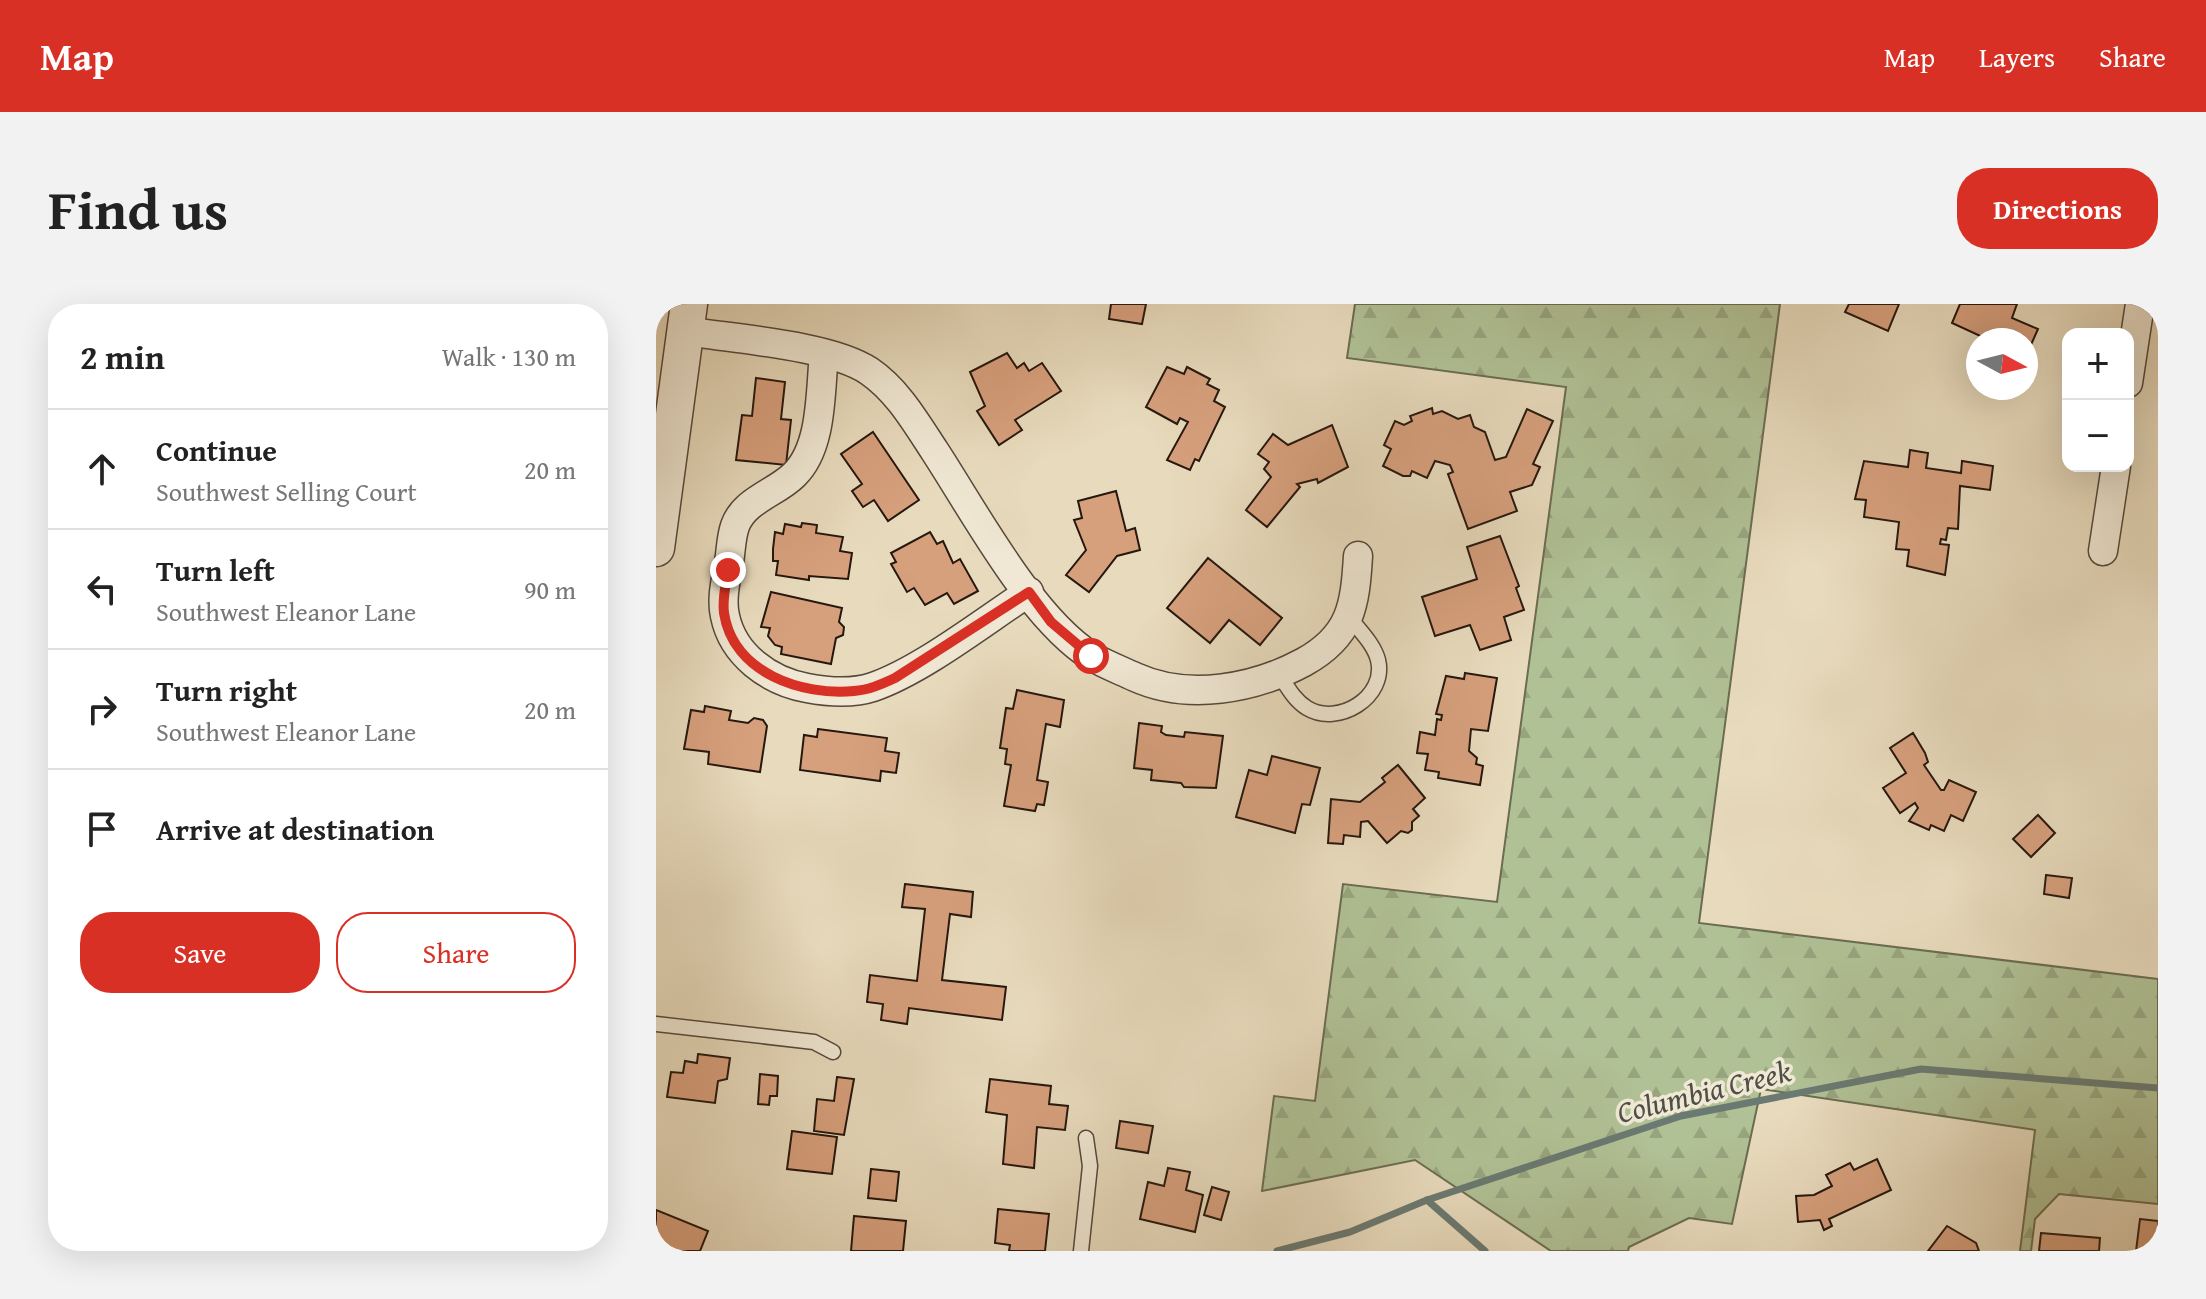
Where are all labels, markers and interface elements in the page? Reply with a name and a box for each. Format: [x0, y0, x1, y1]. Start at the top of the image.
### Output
text: Map [40, 28, 114, 84]
text: Map [1884, 36, 1935, 77]
text: Layers [1979, 36, 2055, 77]
text: Share [2099, 36, 2166, 77]
text: Find us [48, 167, 228, 250]
button: Directions [1957, 168, 2158, 249]
north arrow [1966, 328, 2038, 400]
map controls [2062, 328, 2134, 472]
button: + [2062, 328, 2134, 400]
text: 2 min [80, 332, 165, 381]
text: Walk · 130 m [442, 337, 576, 376]
button: − [2062, 400, 2134, 472]
text: Continue [156, 428, 277, 472]
icon: ahead [80, 447, 124, 491]
text: 20 m [524, 450, 576, 489]
text: Southwest Selling Court [156, 472, 417, 511]
text: Turn left [156, 548, 275, 592]
route end [710, 552, 746, 588]
icon: left [80, 567, 124, 611]
text: 90 m [524, 570, 576, 609]
text: Southwest Eleanor Lane [156, 592, 416, 631]
route start [1073, 638, 1109, 674]
text: Turn right [156, 668, 297, 712]
icon: right [80, 687, 124, 731]
text: 20 m [524, 690, 576, 729]
text: Southwest Eleanor Lane [156, 712, 416, 751]
icon: arrive [80, 807, 124, 851]
text: Arrive at destination [156, 807, 434, 851]
button: Save [80, 912, 320, 993]
button: Share [336, 912, 576, 993]
water label: Columbia Creek [1612, 1048, 1795, 1134]

